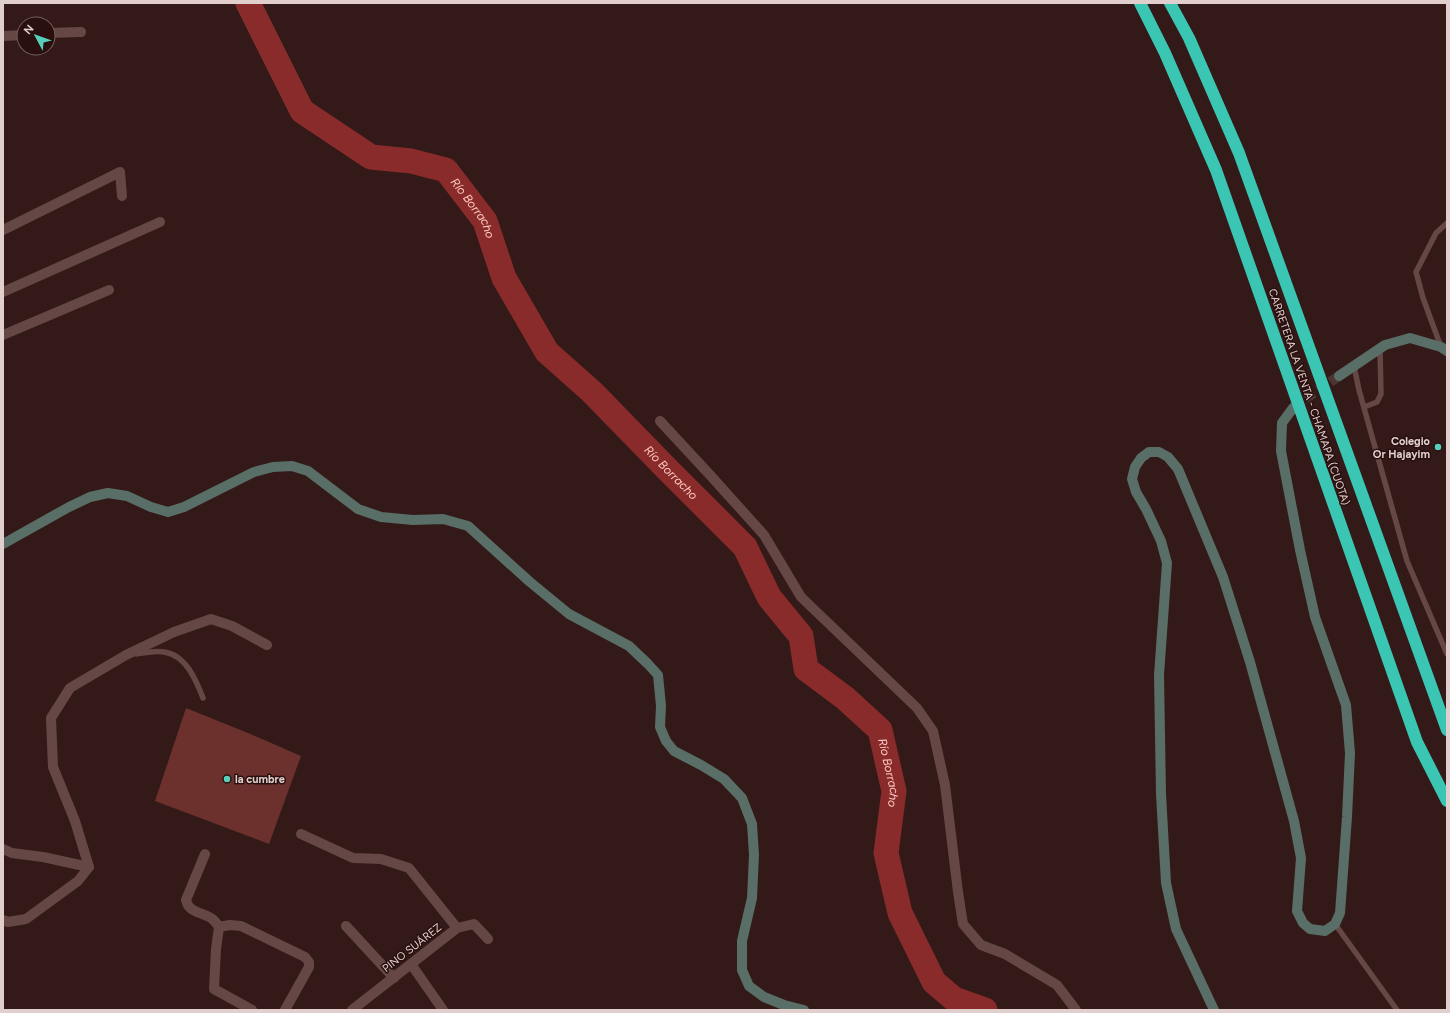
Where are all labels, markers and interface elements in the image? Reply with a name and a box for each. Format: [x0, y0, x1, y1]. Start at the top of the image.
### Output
north arrow [16, 16, 56, 56]
text: N [21, 22, 37, 37]
water label: Río Borracho [448, 175, 497, 240]
street label: CARRETERA LA VENTA - CHAMAPA (CUOTA) [1266, 287, 1352, 507]
place label: Colegio Or Hajayim [1373, 435, 1431, 461]
marker: Colegio Or Hajayim [1433, 442, 1443, 452]
water label: Río Borracho [641, 443, 701, 503]
water label: Río Borracho [875, 737, 901, 808]
place label: la cumbre [235, 773, 285, 786]
marker: la cumbre [222, 774, 232, 784]
street label: PINO SUÁREZ [380, 921, 444, 975]

